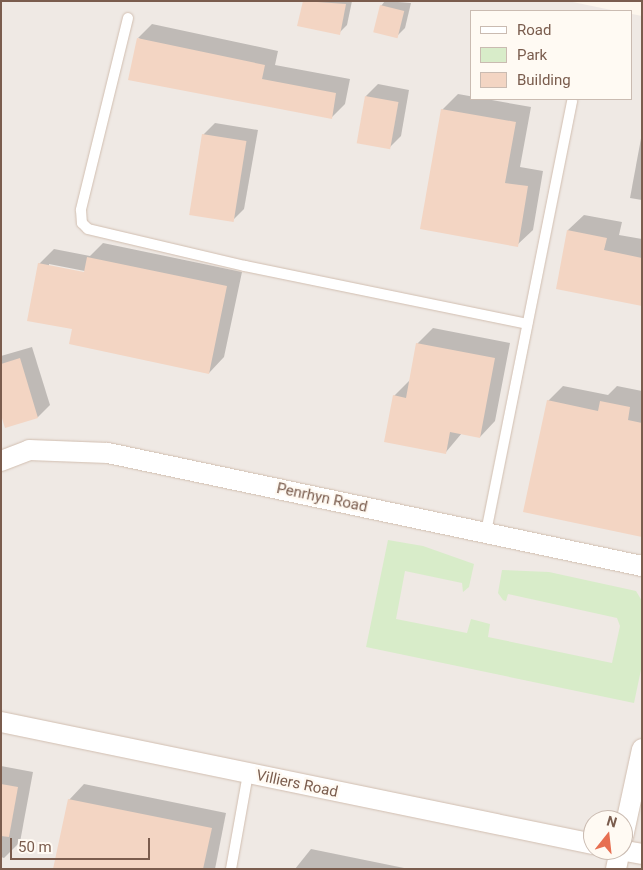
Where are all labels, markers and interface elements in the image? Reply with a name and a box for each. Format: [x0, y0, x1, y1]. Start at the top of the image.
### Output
legend [470, 10, 633, 100]
text: Road [517, 21, 551, 39]
text: Park [517, 46, 547, 64]
text: Building [517, 71, 571, 89]
street label: Penrhyn Road [275, 480, 369, 516]
street label: Villiers Road [255, 767, 339, 801]
north arrow [583, 810, 633, 860]
text: N [605, 812, 619, 831]
scale bar [12, 828, 152, 860]
text: 50 m [18, 838, 52, 856]

